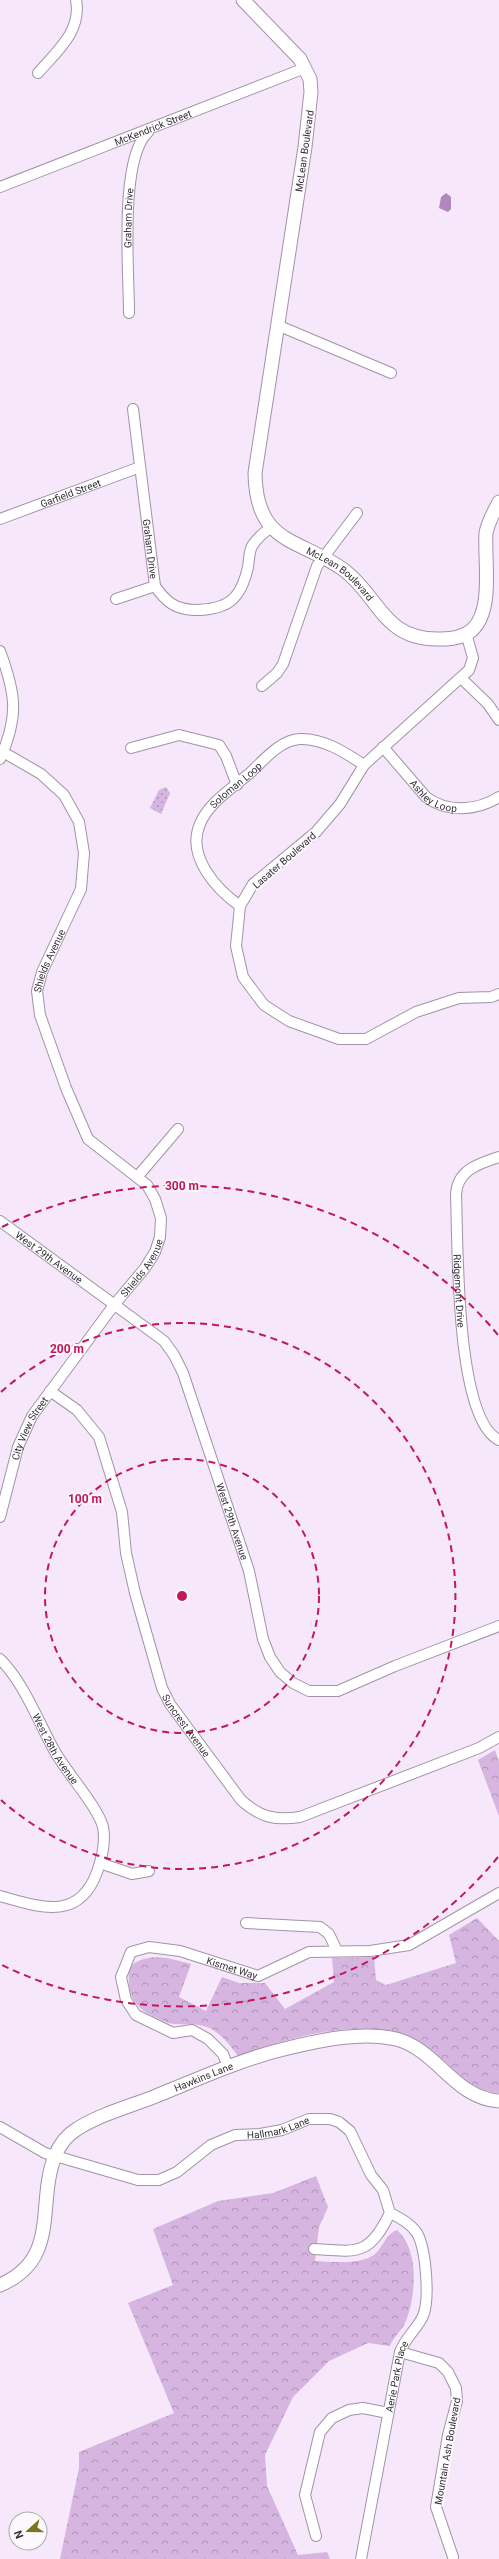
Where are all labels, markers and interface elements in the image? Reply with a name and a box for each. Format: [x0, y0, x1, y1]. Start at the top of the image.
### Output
street label: McKendrick Street [113, 108, 193, 148]
street label: McLean Boulevard [293, 110, 316, 193]
street label: Graham Drive [122, 188, 135, 248]
street label: Garfield Street [39, 477, 102, 510]
street label: Graham Drive [141, 518, 159, 580]
street label: McLean Boulevard [305, 545, 376, 603]
street label: Soloman Loop [208, 760, 264, 810]
street label: Ashley Loop [408, 778, 458, 814]
street label: Lasater Boulevard [250, 830, 318, 891]
street label: Shields Avenue [32, 927, 67, 994]
text: 300 m [165, 1179, 199, 1193]
street label: West 29th Avenue [13, 1229, 85, 1286]
street label: Shields Avenue [118, 1238, 165, 1299]
street label: Ridgemont Drive [451, 1254, 467, 1328]
text: 200 m [50, 1342, 84, 1356]
street label: City View Street [10, 1395, 50, 1461]
street label: West 29th Avenue [214, 1482, 250, 1561]
text: 100 m [68, 1492, 102, 1506]
centre of rings [175, 1589, 189, 1603]
street label: Suncrest Avenue [160, 1692, 212, 1759]
street label: West 28th Avenue [30, 1712, 80, 1786]
street label: Kismet Way [205, 1955, 259, 1982]
street label: Hawkins Lane [173, 2060, 235, 2094]
street label: Hallmark Lane [247, 2114, 311, 2141]
street label: Aerie Park Place [384, 2339, 410, 2413]
street label: Mountain Ash Boulevard [433, 2397, 462, 2505]
north arrow [8, 2511, 48, 2551]
text: N [12, 2528, 27, 2540]

